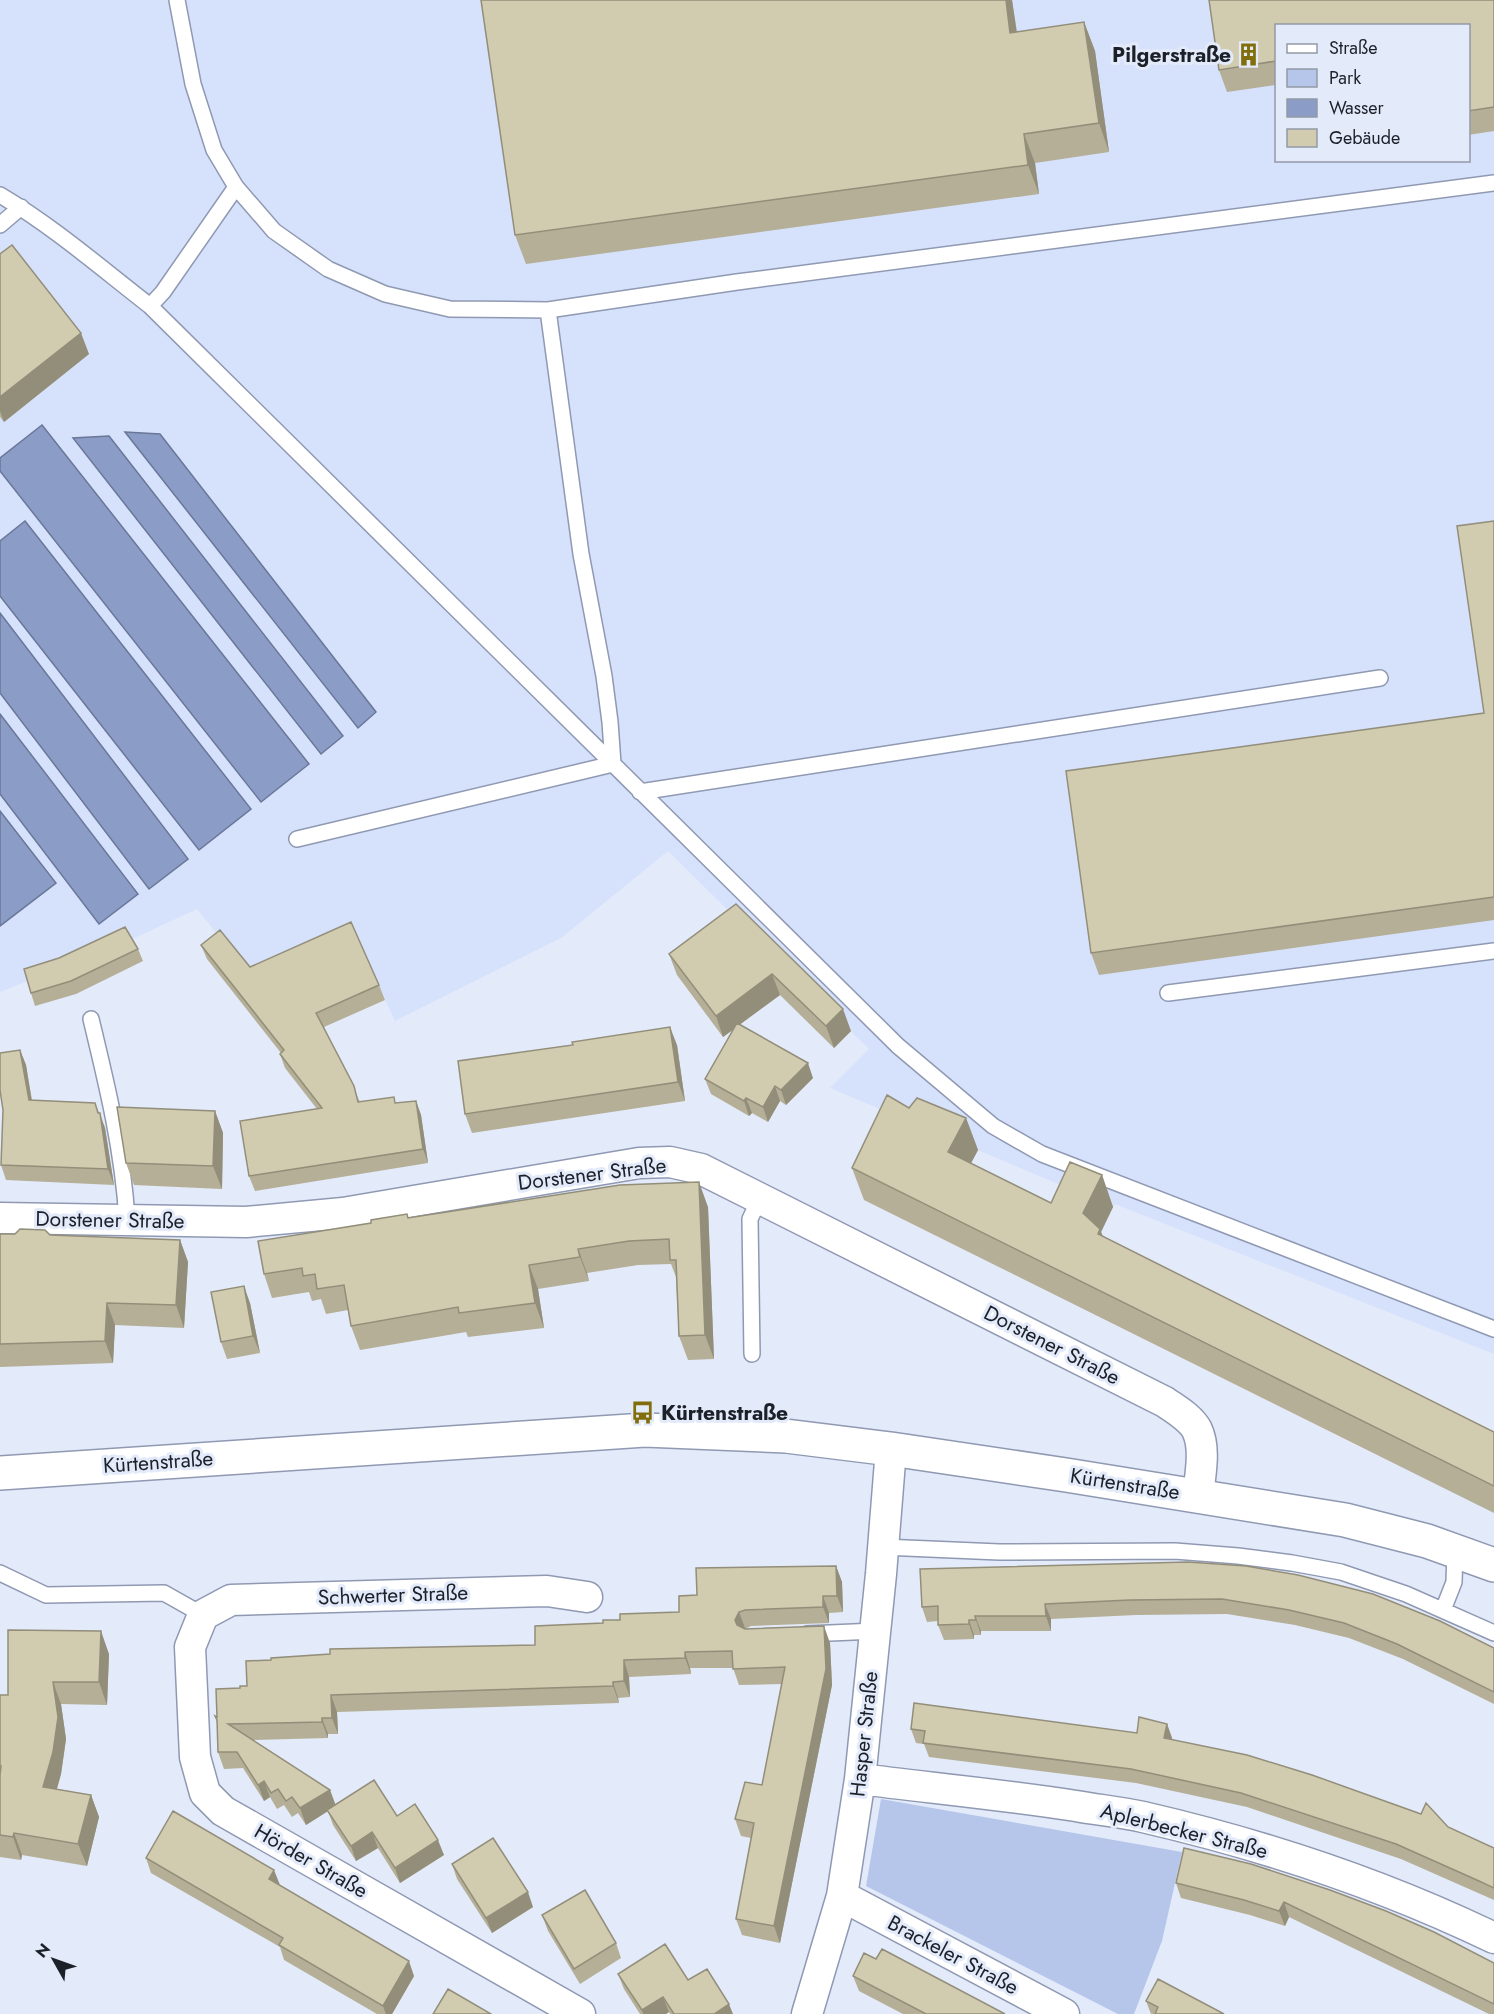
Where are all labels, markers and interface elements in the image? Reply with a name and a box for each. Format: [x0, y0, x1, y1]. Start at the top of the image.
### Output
legend [1275, 24, 1470, 162]
text: Straße [1329, 35, 1377, 61]
place label: Pilgerstraße [1112, 40, 1231, 70]
building icon: Pilgerstraße [1236, 42, 1262, 68]
text: Park [1329, 65, 1361, 91]
text: Wasser [1329, 95, 1384, 121]
text: Gebäude [1329, 125, 1400, 151]
street label: Dorstener Straße [516, 1150, 668, 1198]
street label: Dorstener Straße [35, 1204, 185, 1236]
street label: Dorstener Straße [979, 1298, 1125, 1392]
place label: Kürtenstraße [661, 1398, 788, 1428]
bus stop icon: Kürtenstraße [630, 1400, 656, 1426]
street label: Kürtenstraße [102, 1443, 214, 1481]
street label: Kürtenstraße [1068, 1461, 1182, 1507]
street label: Schwerter Straße [317, 1577, 469, 1613]
street label: Hasper Straße [842, 1669, 886, 1798]
street label: Aplerbecker Straße [1097, 1796, 1271, 1866]
street label: Hörder Straße [249, 1816, 373, 1906]
street label: Brackeler Straße [882, 1908, 1024, 2002]
north arrow [24, 1930, 84, 1990]
text: N [30, 1938, 56, 1963]

